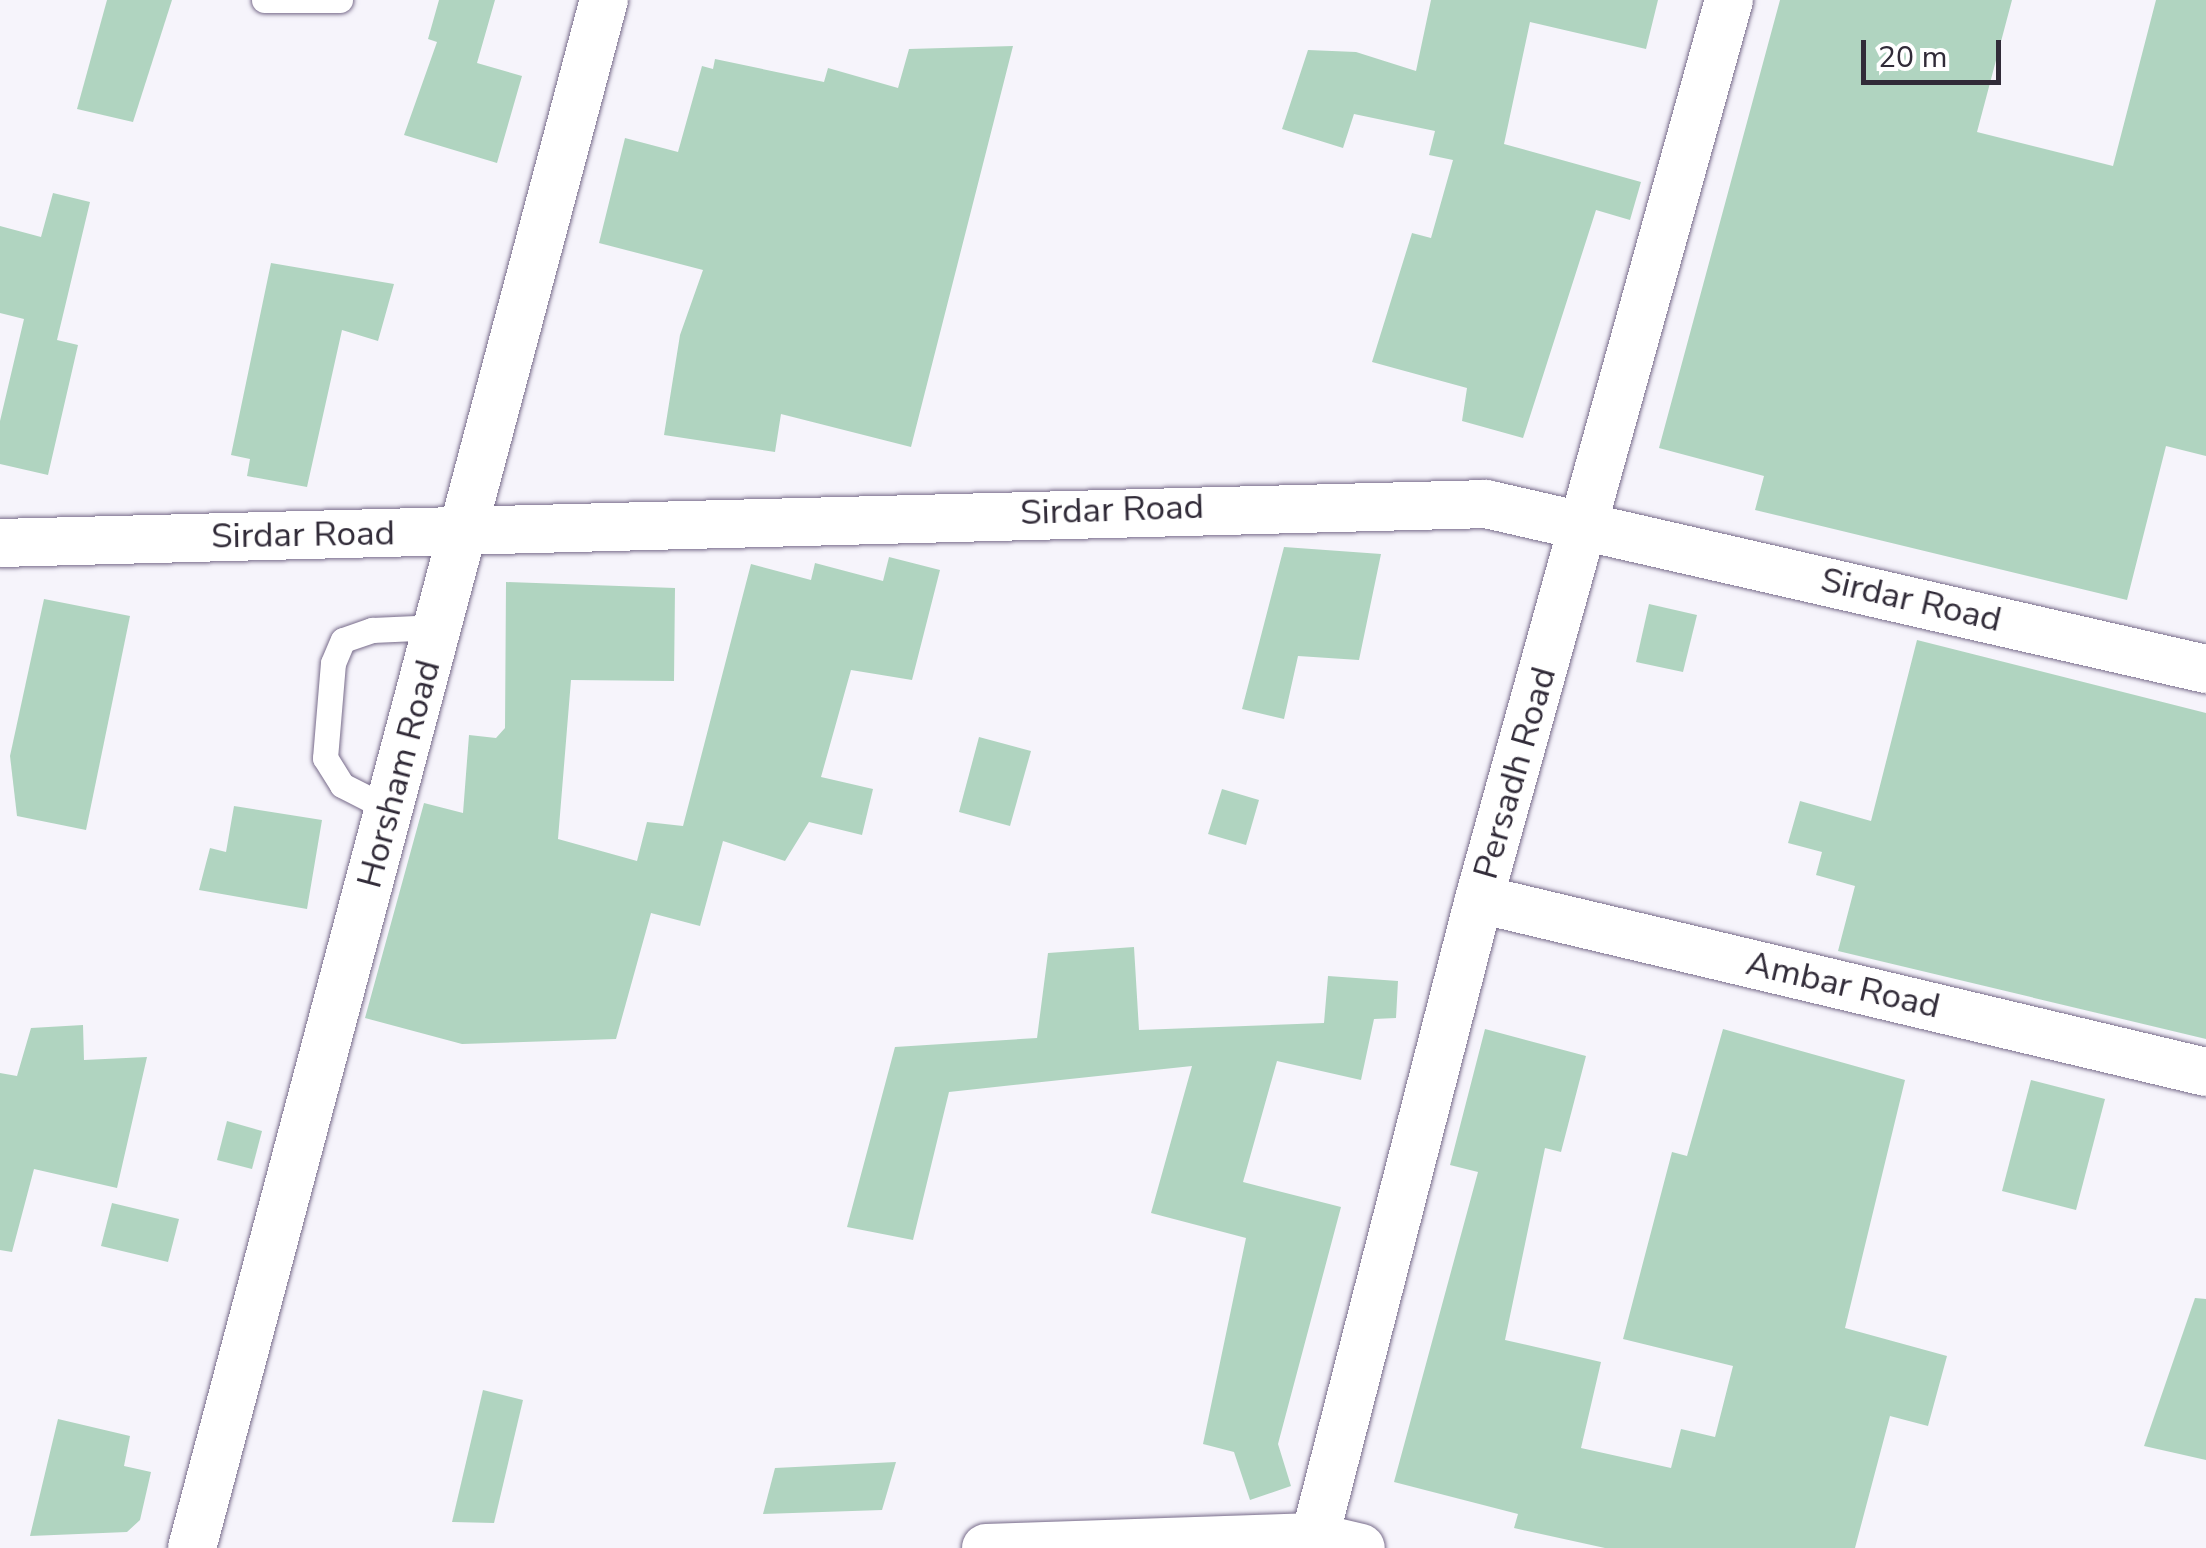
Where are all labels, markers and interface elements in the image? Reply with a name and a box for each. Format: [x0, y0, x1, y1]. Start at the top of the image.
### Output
scale bar [1866, 20, 2006, 82]
text: 20 m [1878, 37, 1947, 78]
street label: Sirdar Road [1019, 486, 1205, 534]
street label: Sirdar Road [211, 512, 395, 558]
street label: Sirdar Road [1817, 559, 2005, 641]
street label: Horsham Road [348, 656, 450, 892]
street label: Persadh Road [1465, 662, 1565, 884]
street label: Ambar Road [1742, 942, 1944, 1028]

